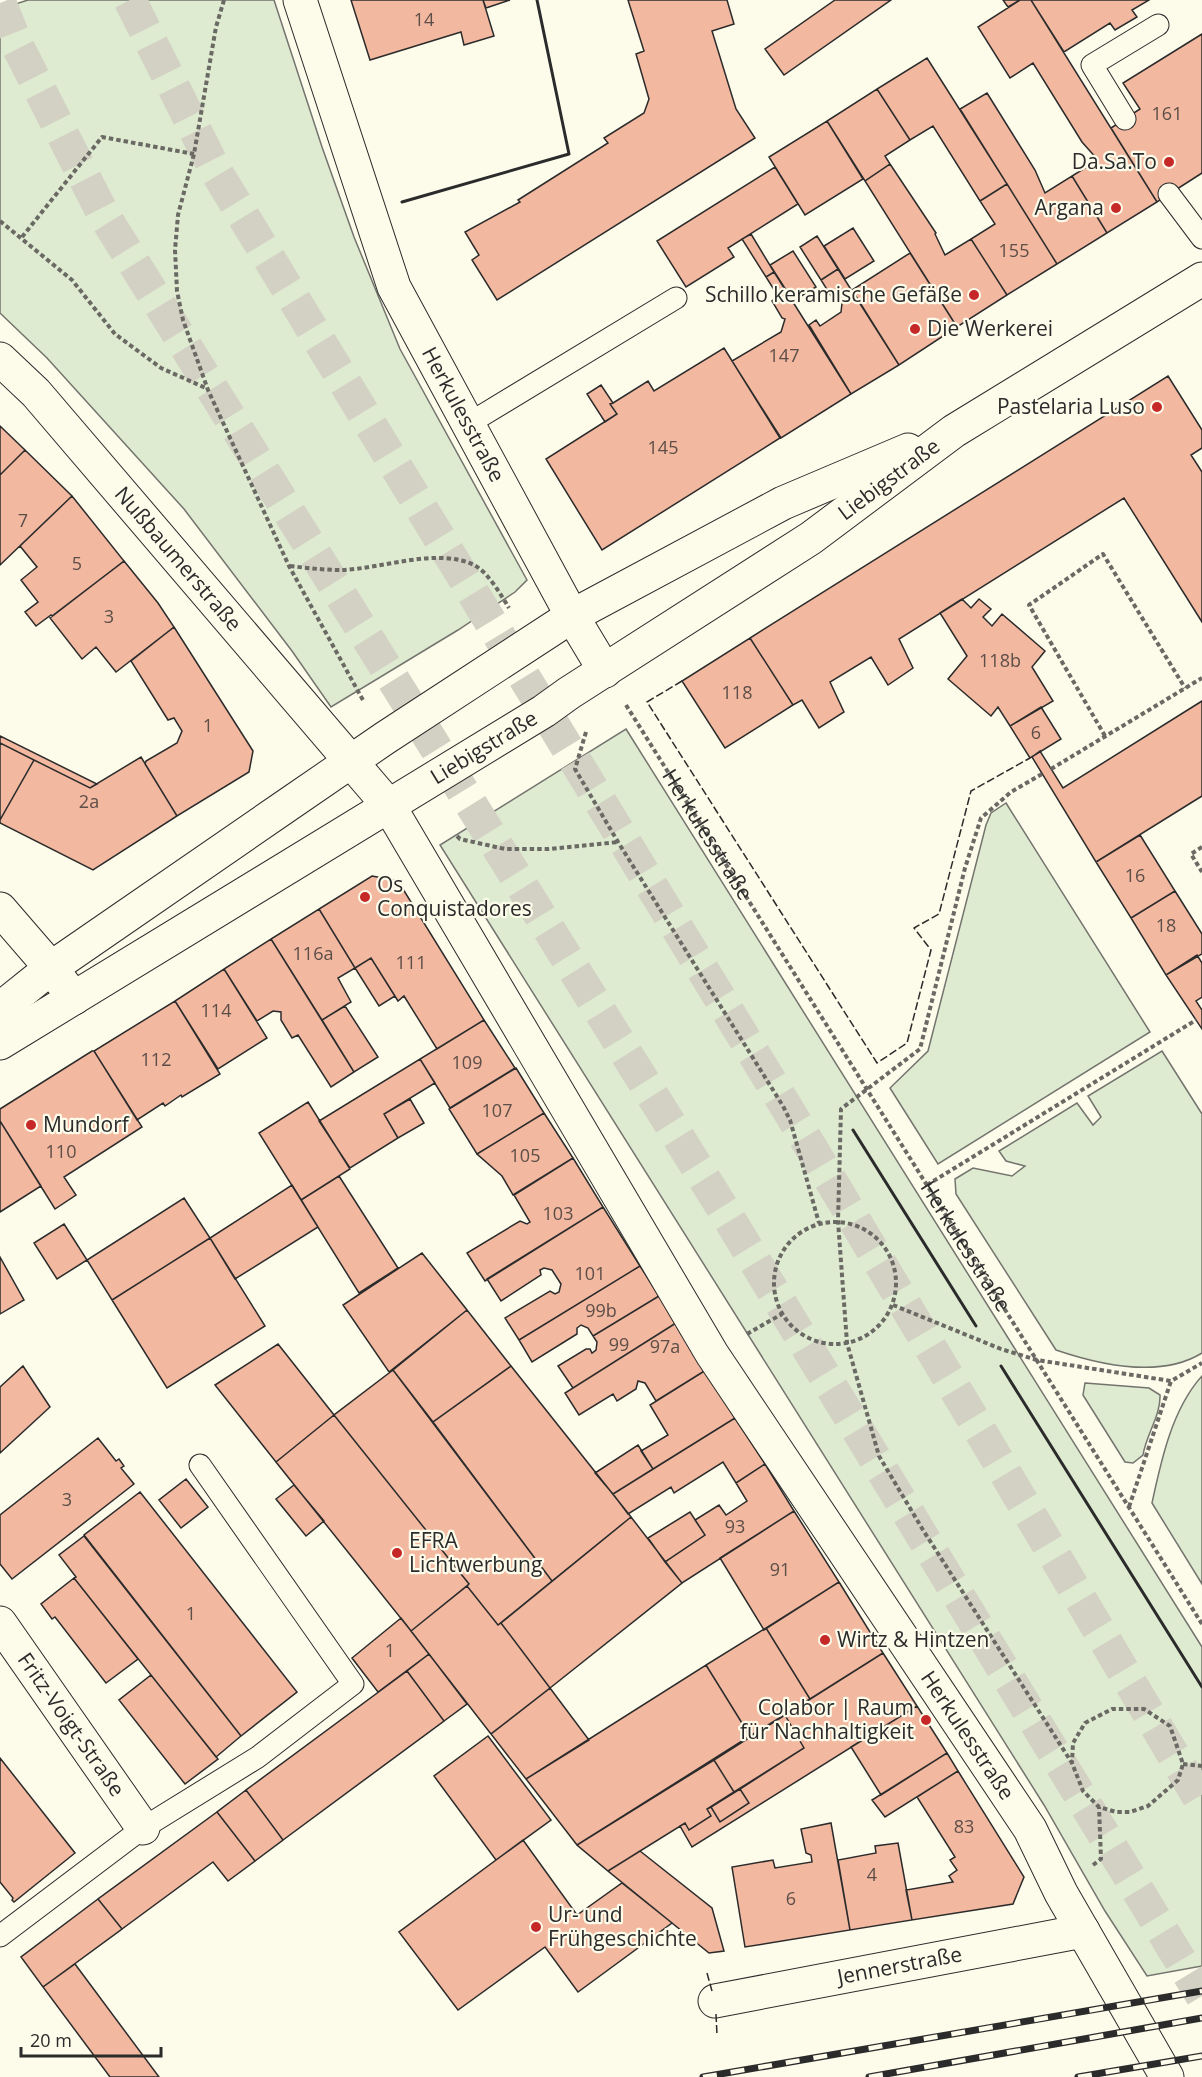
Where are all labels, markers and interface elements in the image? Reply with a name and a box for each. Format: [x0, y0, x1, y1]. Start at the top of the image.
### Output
house number: 14 [414, 7, 434, 31]
house number: 161 [1152, 101, 1182, 125]
place label: Da.Sa.To [1072, 147, 1157, 175]
marker: Da.Sa.To [1162, 155, 1176, 169]
place label: Argana [1035, 193, 1104, 221]
marker: Argana [1109, 201, 1123, 215]
house number: 155 [999, 238, 1029, 262]
place label: Schillo keramische Gefäße [705, 280, 962, 308]
marker: Schillo keramische Gefäße [967, 288, 981, 302]
place label: Die Werkerei [927, 314, 1053, 342]
marker: Die Werkerei [908, 322, 922, 336]
street label: Herkulesstraße [416, 342, 512, 487]
house number: 147 [769, 343, 799, 367]
place label: Pastelaria Luso [997, 392, 1145, 420]
marker: Pastelaria Luso [1150, 400, 1164, 414]
street label: Liebigstraße [832, 432, 945, 526]
house number: 145 [648, 435, 678, 459]
street label: Nußbaumerstraße [109, 480, 248, 637]
house number: 7 [18, 508, 28, 532]
house number: 5 [72, 551, 82, 575]
house number: 3 [104, 604, 114, 628]
house number: 118b [979, 648, 1021, 672]
house number: 118 [722, 680, 752, 704]
street label: Liebigstraße [425, 703, 542, 790]
house number: 1 [203, 713, 213, 737]
house number: 6 [1031, 720, 1041, 744]
street label: Herkulesstraße [657, 763, 760, 905]
house number: 2a [79, 789, 99, 813]
house number: 16 [1125, 863, 1145, 887]
place label: Os Conquistadores [377, 870, 532, 922]
marker: Os Conquistadores [358, 890, 372, 904]
house number: 18 [1156, 913, 1176, 937]
house number: 116a [293, 941, 333, 965]
house number: 111 [396, 950, 426, 974]
house number: 114 [201, 998, 231, 1022]
house number: 112 [141, 1047, 171, 1071]
house number: 109 [452, 1050, 482, 1074]
house number: 107 [482, 1098, 512, 1122]
place label: Mundorf [43, 1110, 131, 1138]
marker: Mundorf [24, 1118, 38, 1132]
house number: 110 [46, 1139, 76, 1163]
house number: 105 [510, 1143, 540, 1167]
street label: Herkulesstraße [915, 1175, 1018, 1317]
house number: 103 [543, 1201, 573, 1225]
house number: 101 [575, 1261, 605, 1285]
house number: 99b [585, 1298, 617, 1322]
house number: 99 [609, 1332, 629, 1356]
house number: 97a [650, 1334, 680, 1358]
house number: 3 [62, 1487, 72, 1511]
house number: 93 [725, 1514, 745, 1538]
place label: EFRA Lichtwerbung [409, 1526, 542, 1578]
marker: EFRA Lichtwerbung [390, 1546, 404, 1560]
house number: 91 [770, 1557, 790, 1581]
house number: 1 [186, 1601, 196, 1625]
place label: Wirtz & Hintzen [837, 1625, 989, 1653]
marker: Wirtz & Hintzen [818, 1633, 832, 1647]
house number: 1 [385, 1638, 395, 1662]
street label: Fritz-Voigt-Straße [12, 1647, 132, 1802]
street label: Herkulesstraße [915, 1665, 1021, 1805]
place label: Colabor | Raum für Nachhaltigkeit [740, 1693, 914, 1745]
marker: Colabor | Raum für Nachhaltigkeit [919, 1713, 933, 1727]
house number: 83 [954, 1814, 974, 1838]
house number: 4 [867, 1862, 877, 1886]
house number: 6 [786, 1886, 796, 1910]
place label: Ur- und Frühgeschichte [548, 1900, 697, 1952]
marker: Ur- und Frühgeschichte [529, 1920, 543, 1934]
street label: Jennerstraße [833, 1939, 964, 1991]
scale bar [21, 2020, 160, 2058]
text: 20 m [30, 2028, 72, 2052]

